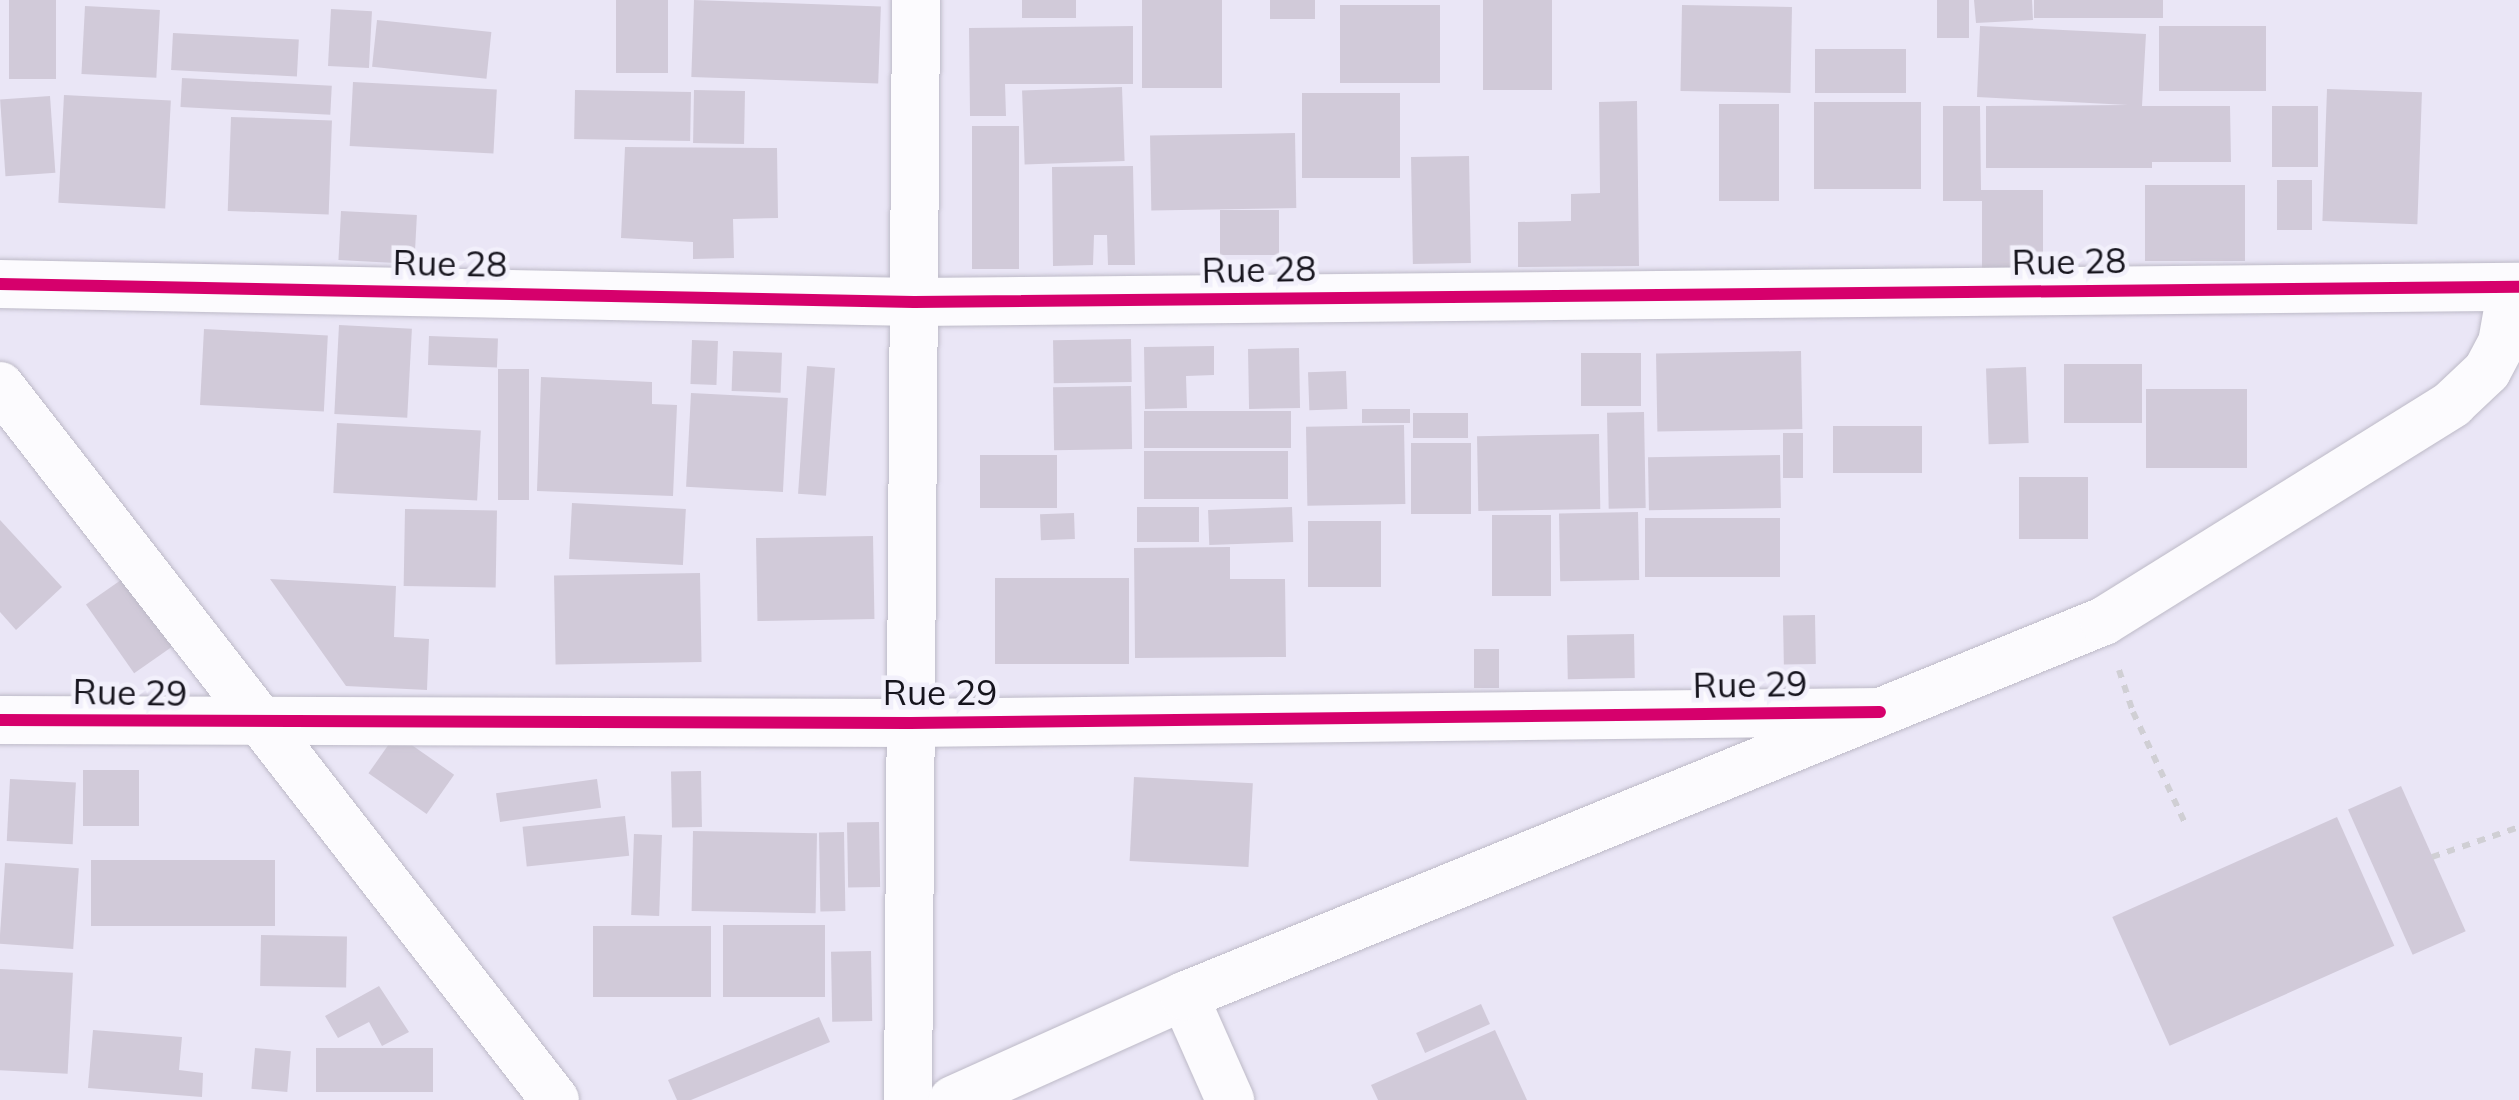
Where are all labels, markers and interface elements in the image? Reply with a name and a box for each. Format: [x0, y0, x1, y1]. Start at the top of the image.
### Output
street label: Rue 28 [2011, 239, 2127, 283]
street label: Rue 28 [392, 241, 508, 285]
street label: Rue 28 [1201, 247, 1317, 291]
street label: Rue 29 [1692, 662, 1808, 706]
street label: Rue 29 [72, 670, 188, 714]
street label: Rue 29 [883, 671, 997, 713]

